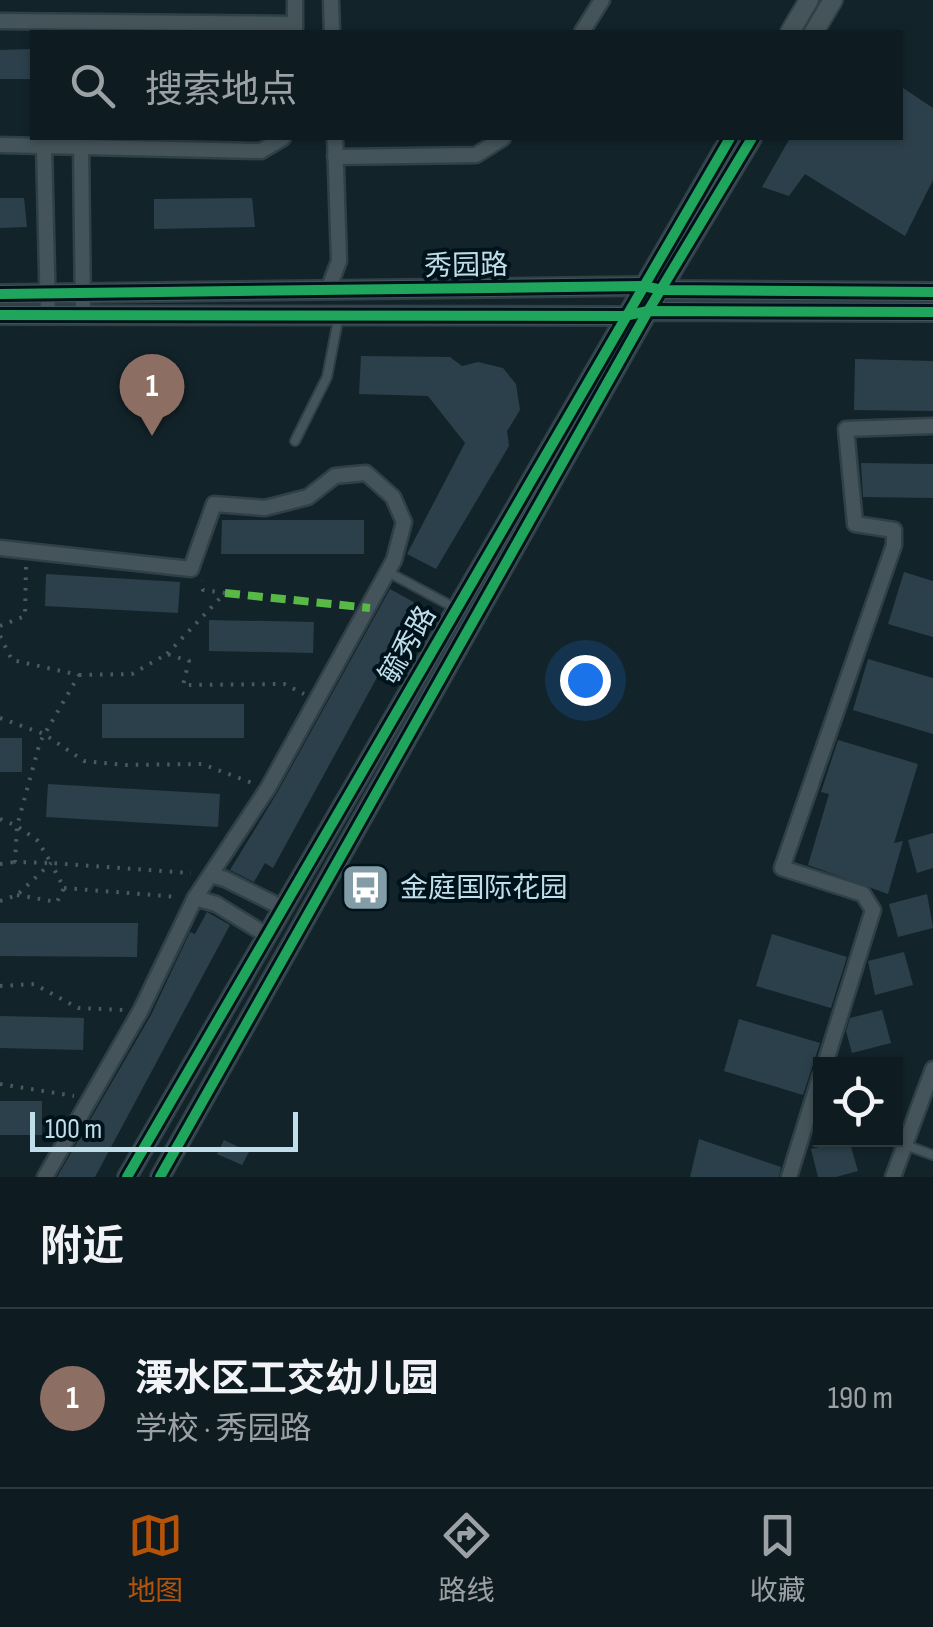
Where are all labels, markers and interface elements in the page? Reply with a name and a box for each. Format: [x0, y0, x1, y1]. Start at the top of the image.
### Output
search box [30, 30, 903, 140]
icon: search [65, 58, 120, 113]
text: 搜索地点 [145, 68, 297, 113]
street label: 秀园路 [424, 249, 508, 283]
pin: 1 [120, 354, 184, 436]
street label: 毓秀路 [373, 600, 443, 690]
your location [560, 655, 611, 706]
bus stop icon: 金庭国际花园 [339, 862, 391, 914]
place label: 金庭国际花园 [400, 872, 568, 905]
map controls [813, 1057, 903, 1147]
button: locate [813, 1057, 903, 1147]
scale bar [30, 1107, 298, 1152]
text: 100 m [45, 1113, 102, 1146]
text: 附近 [40, 1222, 124, 1273]
text: 溧水区工交幼儿园 [135, 1357, 439, 1402]
text: 1 [66, 1379, 79, 1418]
text: 190 m [828, 1379, 893, 1418]
text: 学校 · 秀园路 [135, 1410, 312, 1449]
tab: 地图 [127, 1508, 184, 1608]
tab: 路线 [438, 1508, 495, 1608]
tab: 收藏 [749, 1508, 806, 1608]

